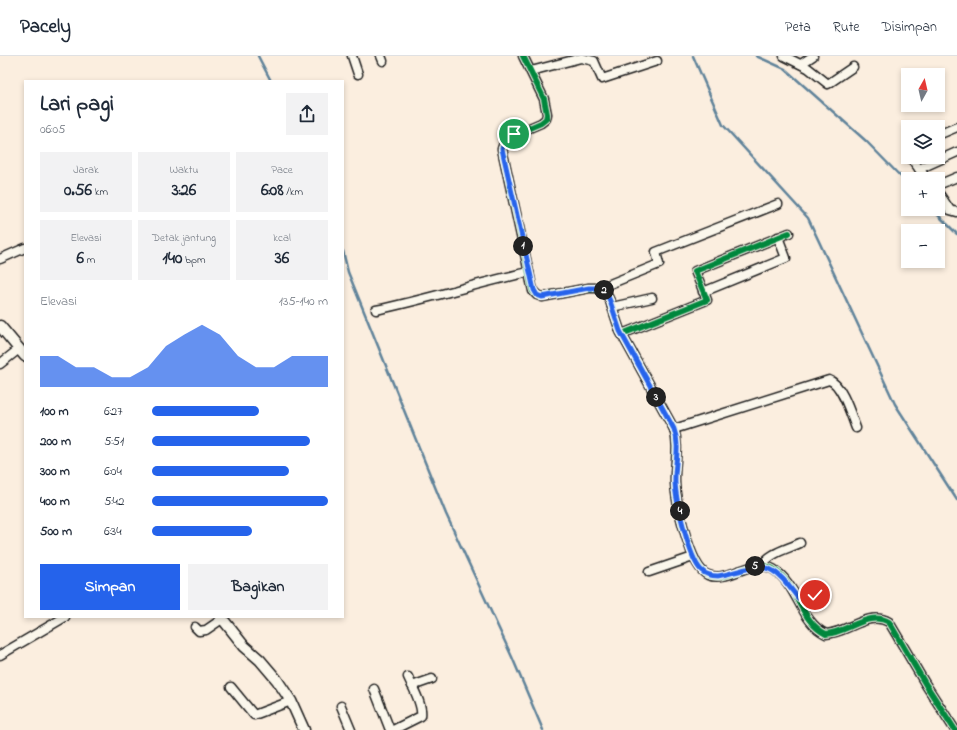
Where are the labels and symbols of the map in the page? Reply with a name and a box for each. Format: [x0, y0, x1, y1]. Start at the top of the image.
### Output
north arrow [901, 68, 945, 112]
pin [497, 117, 531, 151]
pin: 1 [513, 236, 533, 256]
pin: 2 [594, 280, 614, 300]
pin: 3 [646, 387, 666, 407]
pin: 4 [670, 501, 690, 521]
pin: 5 [745, 556, 765, 576]
pin [798, 578, 832, 612]

